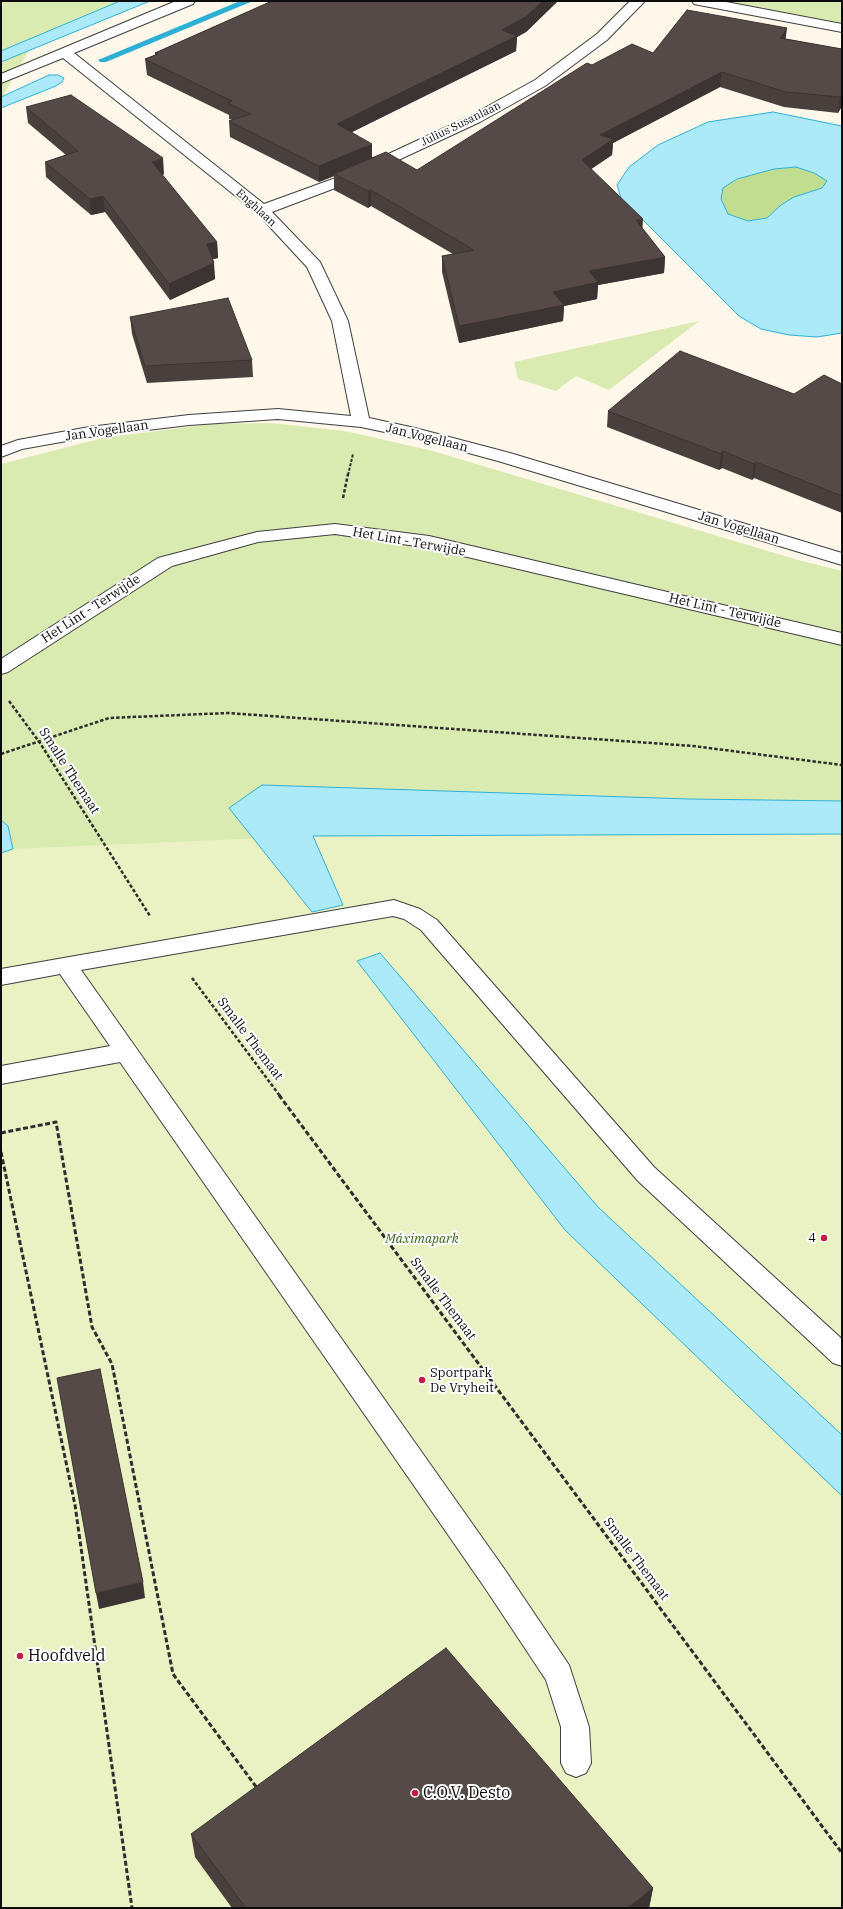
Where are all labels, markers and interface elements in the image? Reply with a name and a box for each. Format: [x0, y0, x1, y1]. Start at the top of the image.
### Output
street label: Julius Susanlaan [419, 99, 503, 149]
street label: Enghlaan [233, 187, 279, 229]
street label: Jan Vogellaan [64, 417, 150, 445]
street label: Jan Vogellaan [384, 420, 470, 456]
street label: Jan Vogellaan [697, 508, 781, 548]
street label: Het Lint - Terwijde [351, 524, 467, 560]
street label: Het Lint - Terwijde [39, 571, 143, 647]
street label: Het Lint - Terwijde [667, 591, 783, 631]
street label: Smalle Themaat [35, 725, 103, 817]
street label: Smalle Themaat [214, 995, 286, 1083]
place label: 4 [808, 1230, 816, 1246]
park label: Máximapark [385, 1231, 459, 1247]
marker: 4 [819, 1233, 829, 1243]
street label: Smalle Themaat [407, 1255, 479, 1343]
place label: Sportpark De Vryheit [430, 1365, 494, 1396]
marker: Sportpark De Vryheit [417, 1375, 427, 1385]
street label: Smalle Themaat [600, 1515, 672, 1603]
place label: Hoofdveld [28, 1646, 105, 1666]
marker: Hoofdveld [15, 1651, 25, 1661]
place label: C.O.V. Desto [423, 1783, 510, 1803]
marker: C.O.V. Desto [410, 1788, 420, 1798]

